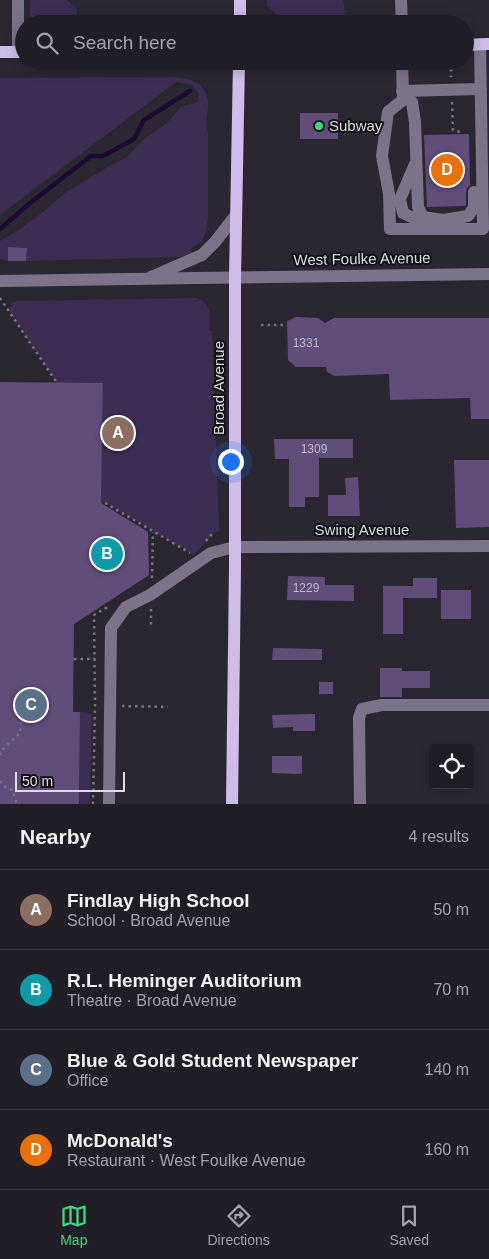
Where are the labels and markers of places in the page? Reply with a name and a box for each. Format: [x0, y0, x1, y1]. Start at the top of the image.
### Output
place label: Subway [329, 117, 383, 134]
marker: Subway [313, 120, 325, 132]
pin: D [431, 151, 463, 189]
pin: A [102, 414, 134, 452]
pin: B [91, 535, 123, 573]
pin: C [15, 686, 47, 724]

